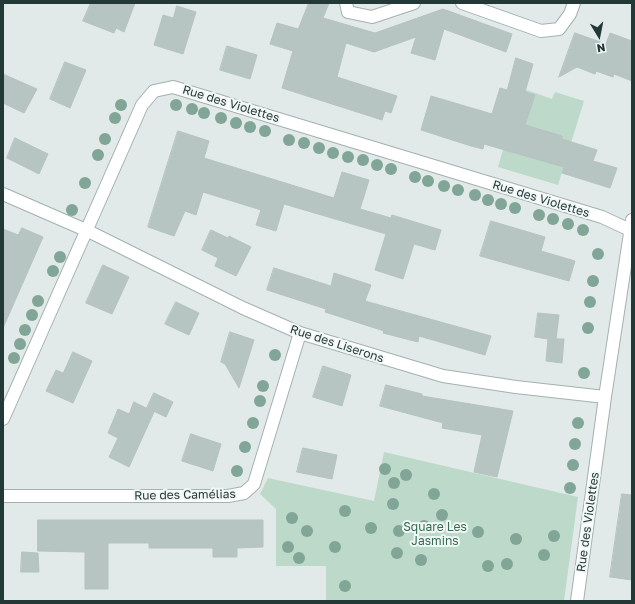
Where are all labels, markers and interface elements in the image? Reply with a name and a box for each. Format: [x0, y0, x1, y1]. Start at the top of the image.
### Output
north arrow [579, 16, 619, 56]
text: N [596, 41, 606, 55]
street label: Rue des Violettes [181, 82, 281, 126]
street label: Rue des Violettes [491, 177, 591, 221]
street label: Rue des Liserons [288, 322, 386, 366]
street label: Rue des Violettes [574, 471, 602, 573]
street label: Rue des Camélias [134, 487, 236, 503]
park label: Square Les Jasmins [403, 520, 467, 548]

